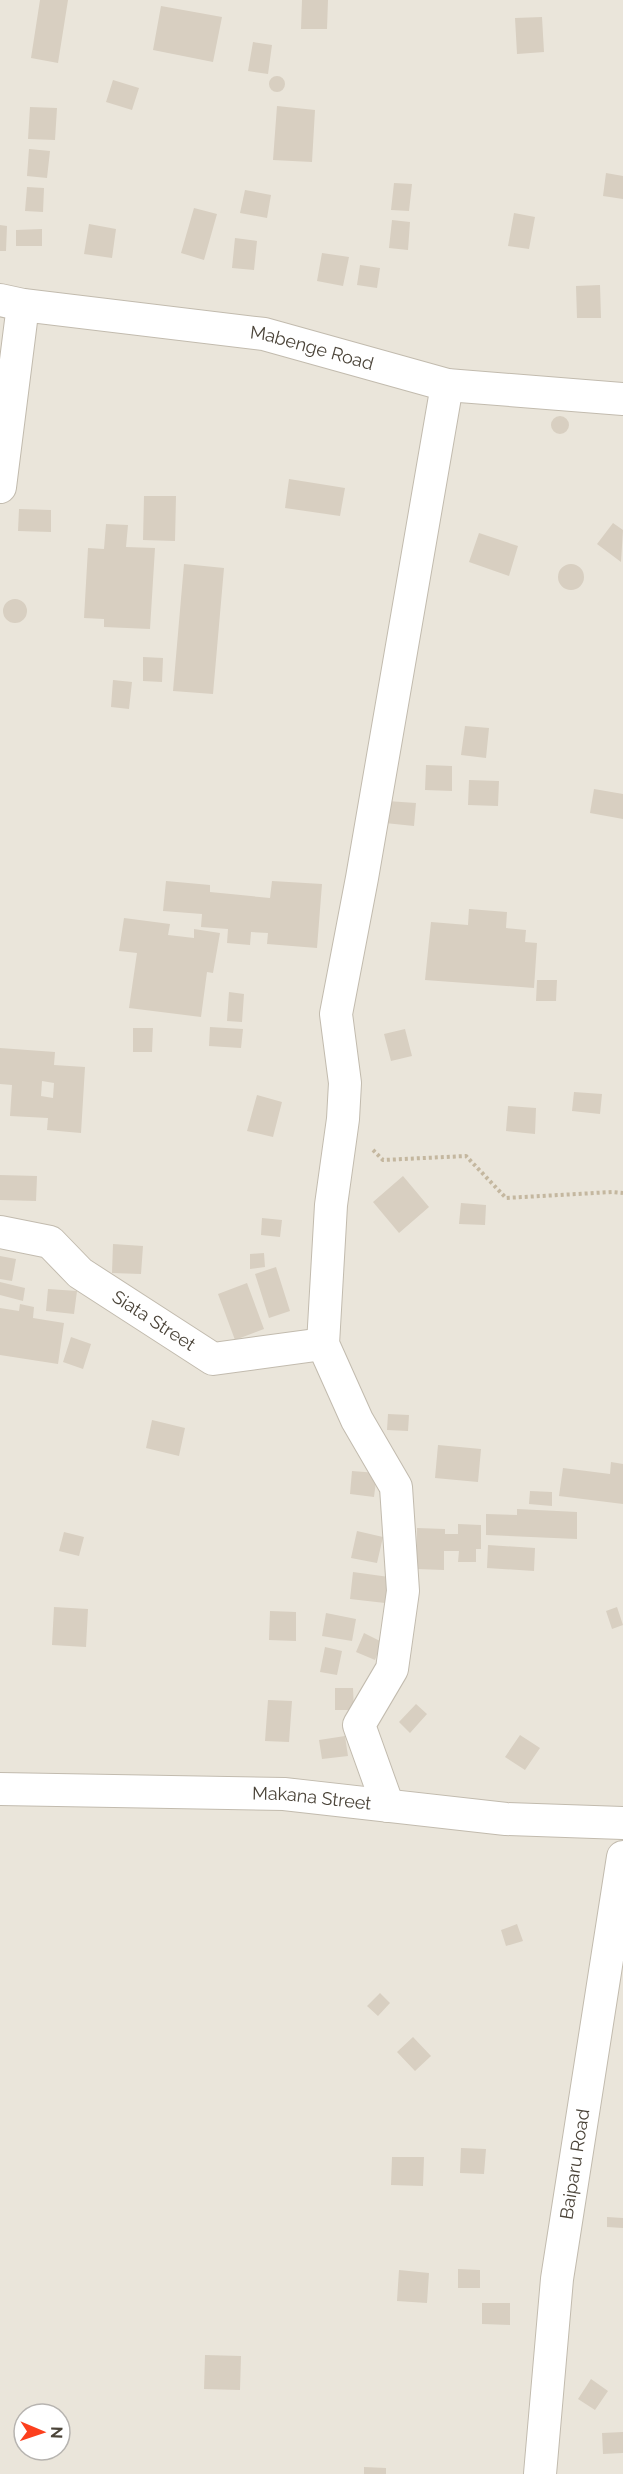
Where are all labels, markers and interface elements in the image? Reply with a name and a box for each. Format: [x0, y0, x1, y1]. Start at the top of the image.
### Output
street label: Mabenge Road [249, 321, 376, 374]
street label: Siata Street [108, 1286, 200, 1355]
street label: Makana Street [252, 1782, 372, 1814]
street label: Baiparu Road [555, 2107, 593, 2221]
north arrow [12, 2402, 72, 2462]
text: N [47, 2426, 66, 2439]

